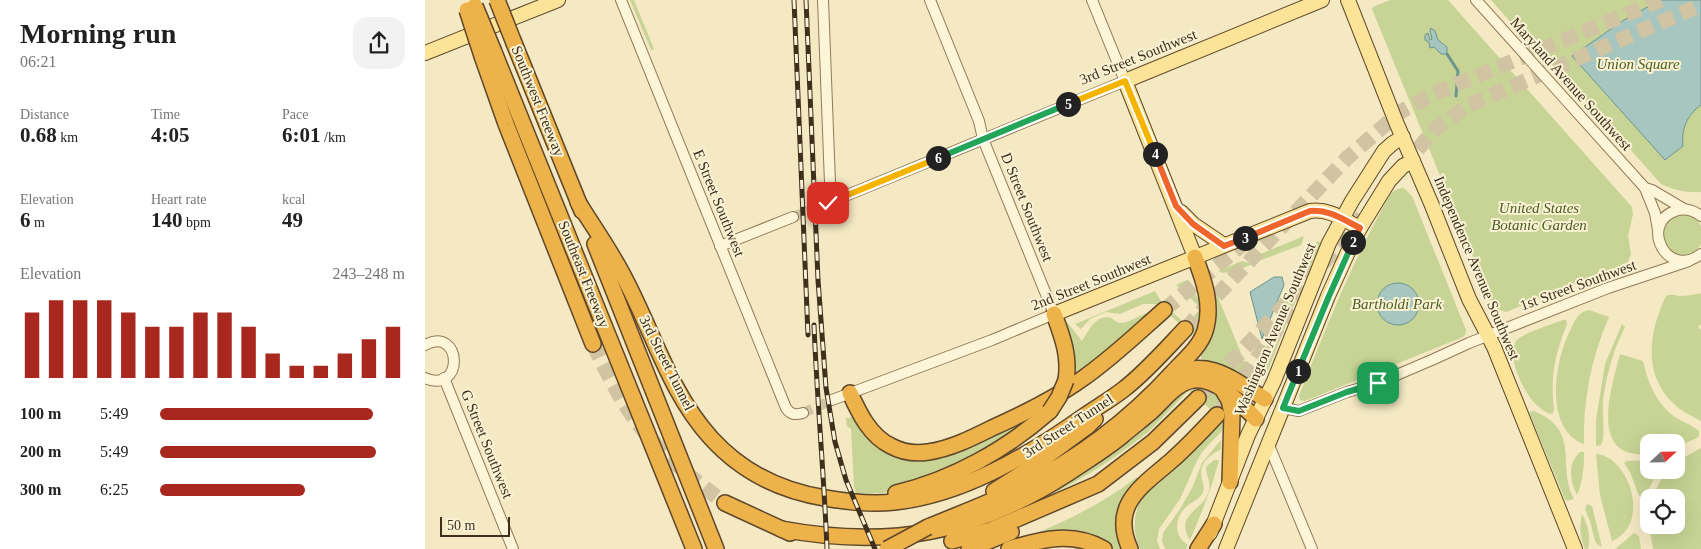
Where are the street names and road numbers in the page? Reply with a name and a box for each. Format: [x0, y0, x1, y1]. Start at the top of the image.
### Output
street label: Maryland Avenue Southwest [1507, 14, 1635, 154]
street label: 3rd Street Southwest [1077, 26, 1200, 88]
street label: Southwest Freeway [508, 43, 568, 159]
street label: E Street Southwest [690, 147, 748, 260]
street label: D Street Southwest [998, 150, 1056, 264]
street label: Independence Avenue Southwest [1431, 174, 1523, 363]
street label: Southeast Freeway [555, 218, 613, 330]
street label: Washington Avenue Southwest [1231, 240, 1319, 418]
street label: 2nd Street Southwest [1029, 250, 1154, 313]
street label: 1st Street Southwest [1518, 256, 1639, 313]
street label: 3rd Street Tunnel [636, 313, 698, 413]
street label: G Street Southwest [458, 387, 516, 501]
street label: 3rd Street Tunnel [1020, 391, 1116, 461]

